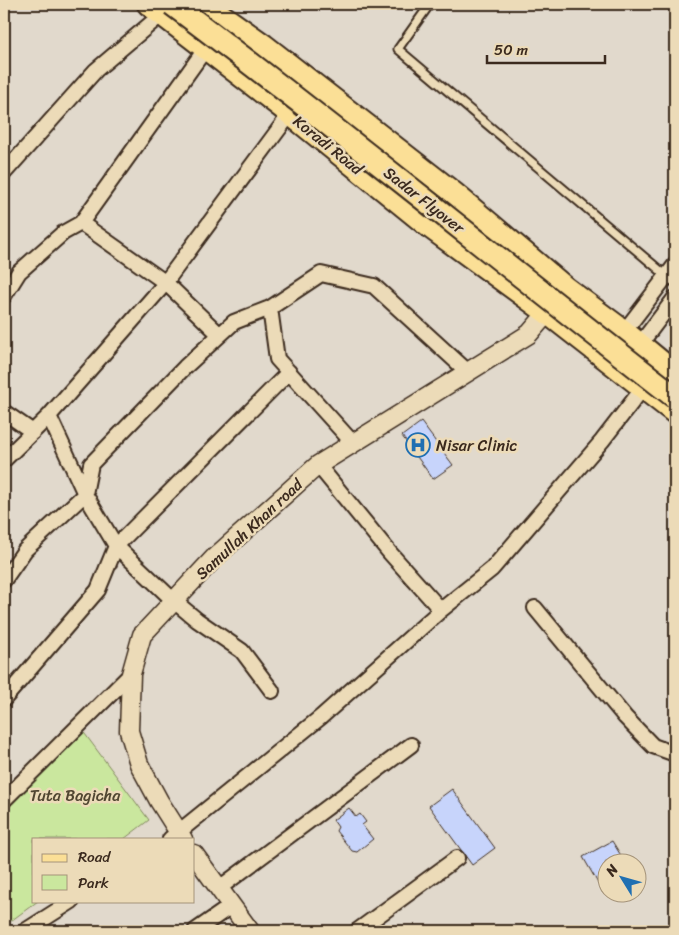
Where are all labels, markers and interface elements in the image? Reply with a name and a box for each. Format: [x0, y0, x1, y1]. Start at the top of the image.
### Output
scale bar [487, 32, 604, 64]
text: 50 m [494, 37, 529, 63]
street label: Koradi Road [286, 107, 371, 184]
street label: Sadar Flyover [377, 159, 472, 242]
place label: Nisar Clinic [436, 431, 518, 460]
hospital icon: Nisar Clinic [405, 432, 431, 458]
street label: Samullah Khan road [188, 470, 311, 587]
park label: Tuta Bagicha [30, 781, 121, 810]
legend [32, 838, 195, 902]
text: Road [78, 844, 111, 870]
north arrow [596, 852, 646, 902]
text: N [599, 859, 625, 883]
text: Park [78, 870, 109, 896]

